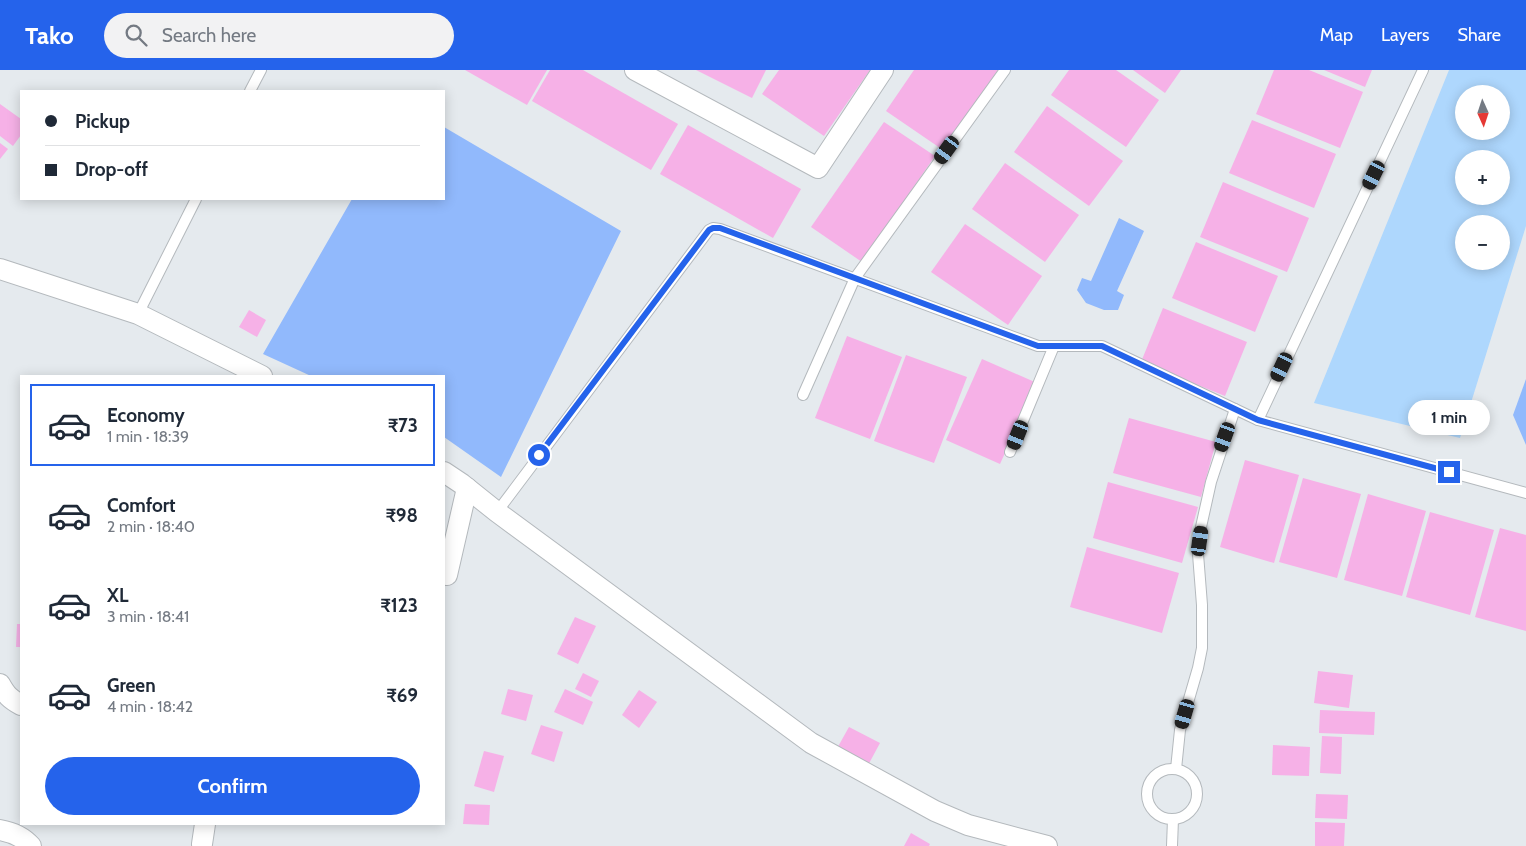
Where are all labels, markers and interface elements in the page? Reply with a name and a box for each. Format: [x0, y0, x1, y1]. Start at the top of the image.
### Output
search box [104, 13, 454, 58]
text: Tako [25, 21, 74, 50]
icon: search [122, 21, 150, 49]
text: Search here [162, 24, 256, 47]
text: Map [1320, 24, 1353, 46]
text: Layers [1381, 24, 1430, 46]
text: Share [1458, 24, 1501, 46]
north arrow [1455, 85, 1510, 140]
map controls [1455, 85, 1510, 270]
text: Pickup [75, 110, 130, 133]
car [932, 133, 961, 167]
button: + [1455, 150, 1510, 205]
text: Drop-off [75, 158, 148, 181]
car [1360, 158, 1387, 192]
button: − [1455, 215, 1510, 270]
car [1268, 350, 1295, 384]
callout: 1 min [1408, 400, 1490, 434]
icon: car [47, 403, 92, 448]
text: Economy [107, 404, 185, 427]
text: 1 min [1431, 408, 1467, 427]
text: ₹73 [388, 414, 418, 437]
car [1005, 418, 1030, 452]
car [1212, 420, 1237, 454]
text: 1 min · 18:39 [107, 427, 189, 446]
route start [528, 444, 550, 466]
route end [1438, 461, 1460, 483]
icon: car [47, 493, 92, 538]
text: Comfort [107, 494, 176, 517]
text: ₹98 [385, 504, 418, 527]
text: 2 min · 18:40 [107, 517, 195, 536]
car [1190, 525, 1209, 557]
icon: car [47, 583, 92, 628]
text: XL [107, 584, 128, 607]
text: ₹123 [380, 594, 418, 617]
text: 3 min · 18:41 [107, 607, 189, 626]
icon: car [47, 673, 92, 718]
text: Green [107, 674, 156, 697]
text: ₹69 [386, 684, 418, 707]
text: 4 min · 18:42 [107, 697, 193, 716]
car [1173, 698, 1196, 730]
button: Confirm [45, 757, 420, 815]

